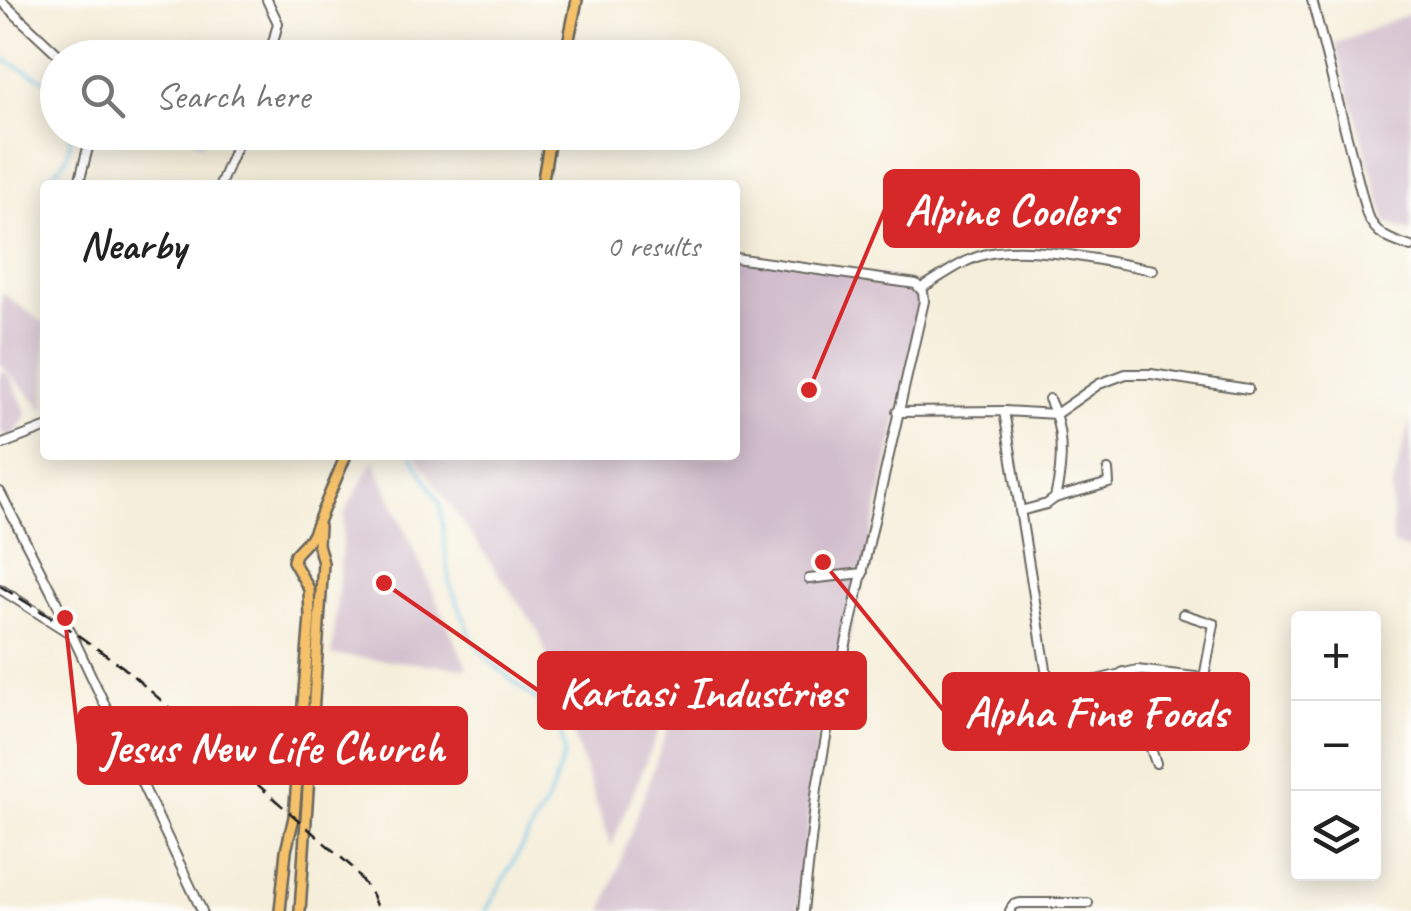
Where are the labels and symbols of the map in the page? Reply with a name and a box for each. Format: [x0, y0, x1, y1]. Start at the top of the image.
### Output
callout: Alpine Coolers [885, 171, 1138, 246]
text: Alpine Coolers [905, 182, 1121, 239]
callout: Kartasi Industries [539, 653, 865, 728]
text: Kartasi Industries [559, 664, 849, 721]
callout: Alpha Fine Foods [944, 674, 1248, 749]
text: Alpha Fine Foods [964, 684, 1232, 741]
callout: Jesus New Life Church [79, 708, 466, 783]
text: Jesus New Life Church [98, 719, 447, 776]

